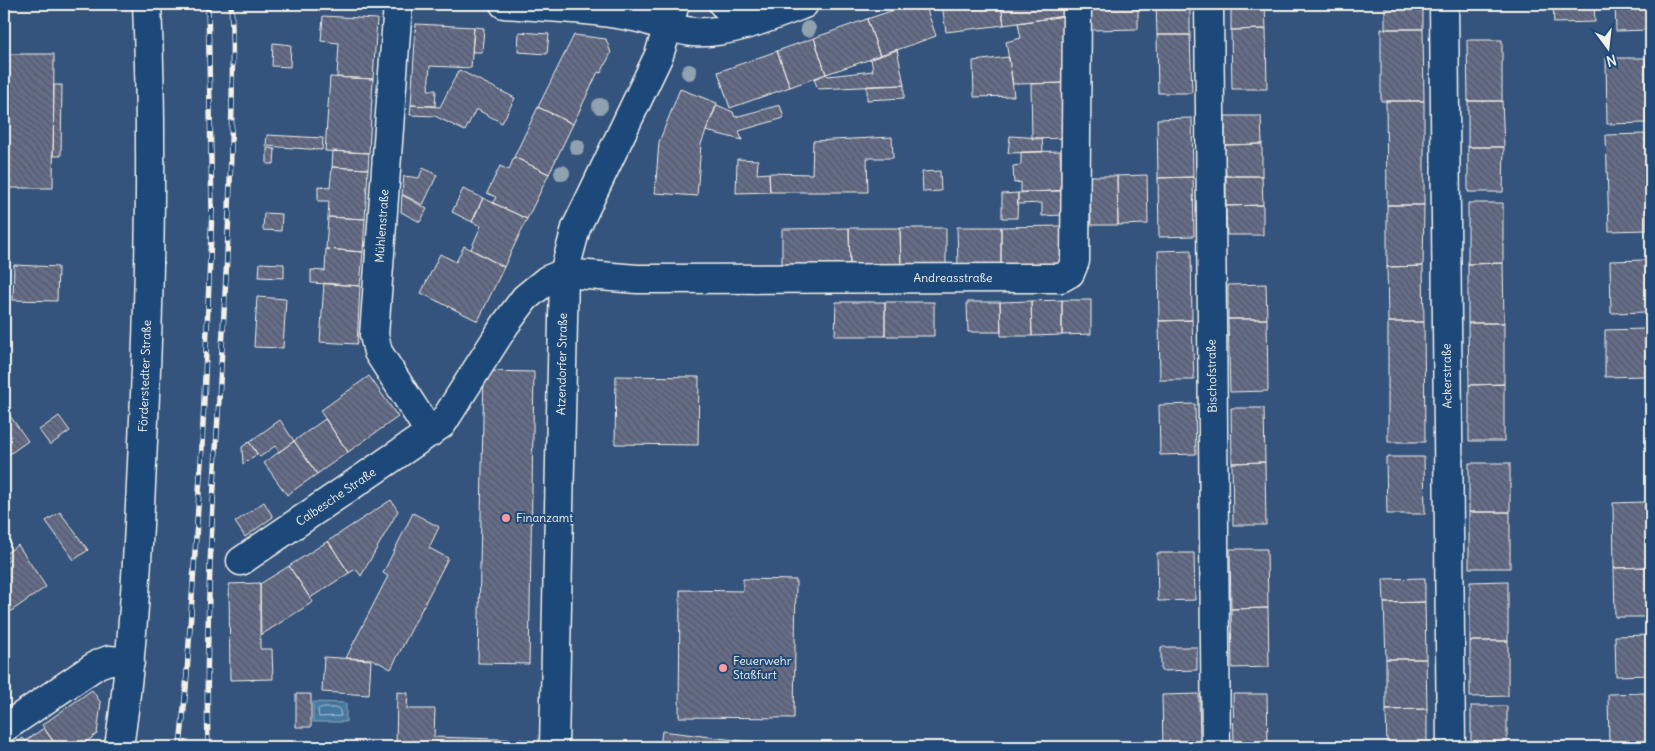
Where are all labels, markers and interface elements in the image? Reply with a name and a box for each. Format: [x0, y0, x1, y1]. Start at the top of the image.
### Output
north arrow [1582, 22, 1632, 72]
text: N [1604, 51, 1618, 71]
street label: Mühlenstraße [371, 189, 392, 263]
street label: Andreasstraße [913, 270, 993, 285]
street label: Atzendorfer Straße [553, 313, 570, 415]
street label: Förderstedter Straße [135, 320, 154, 432]
street label: Bischofstraße [1203, 339, 1220, 413]
street label: Ackerstraße [1438, 343, 1455, 409]
street label: Calbesche Straße [293, 464, 379, 529]
place label: Finanzamt [516, 510, 573, 525]
marker: Finanzamt [500, 512, 512, 524]
place label: Feuerwehr Staßfurt [733, 653, 792, 682]
marker: Feuerwehr Staßfurt [717, 662, 729, 674]

